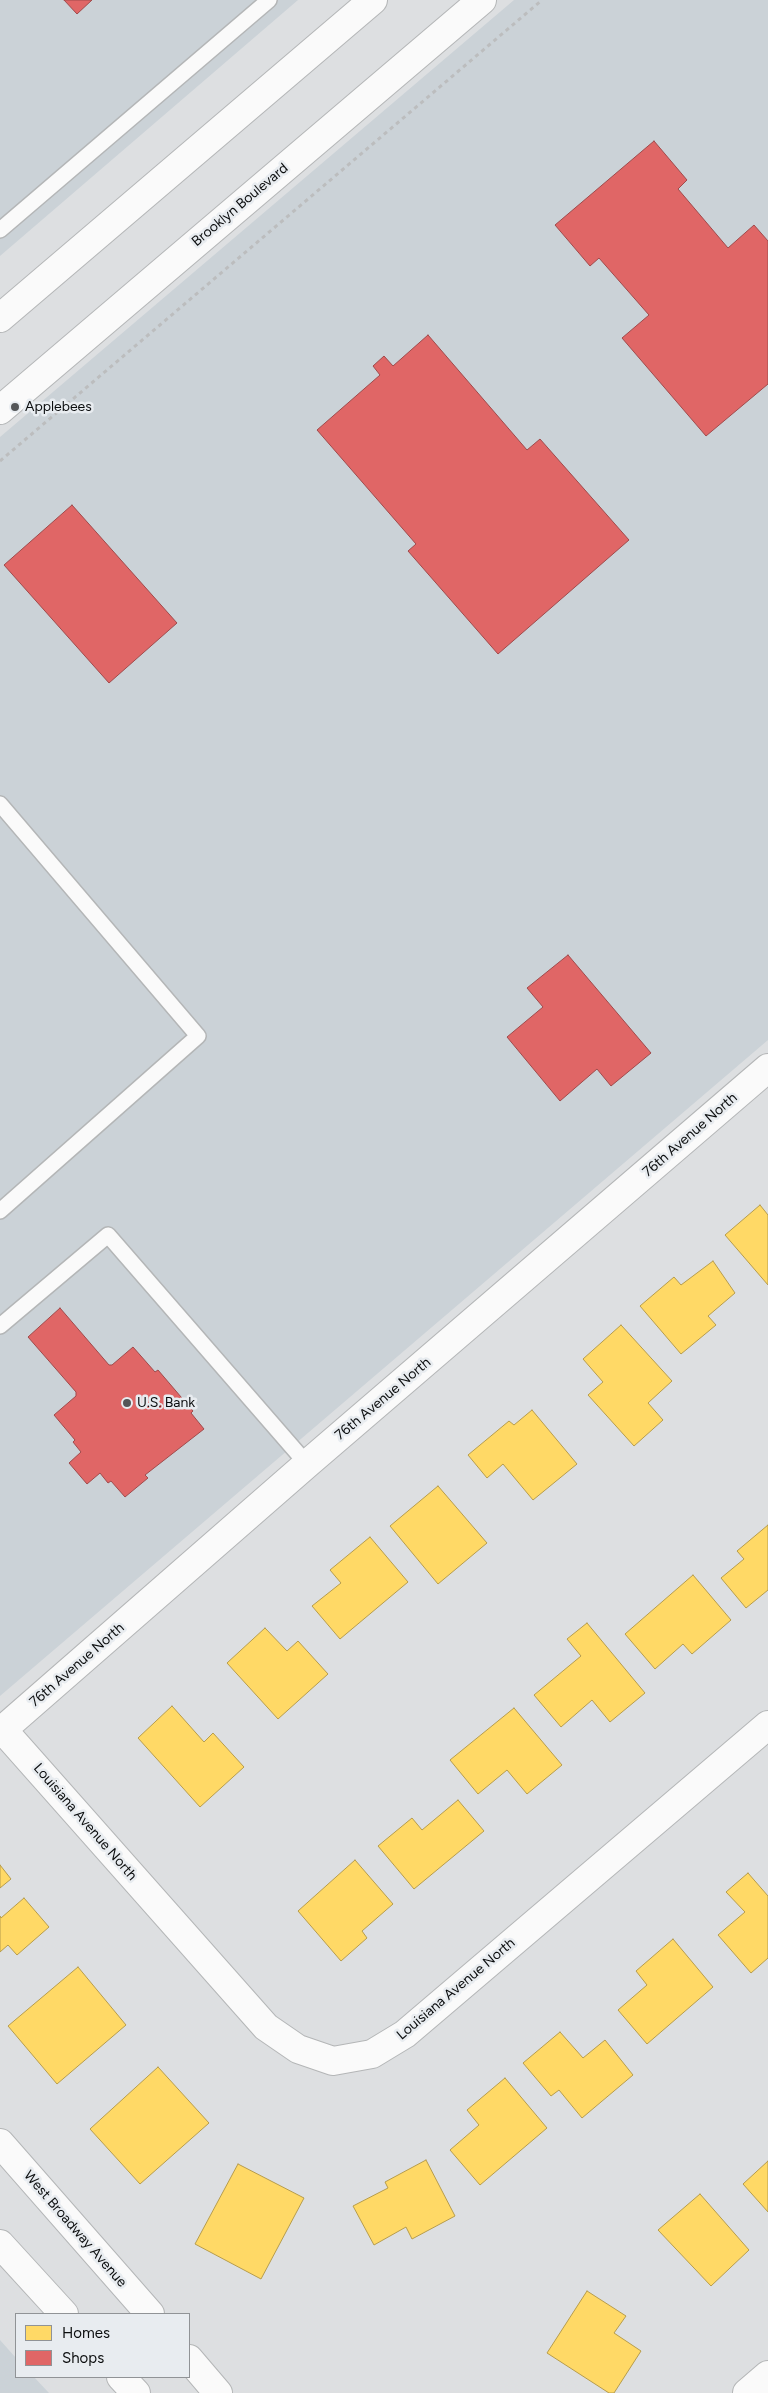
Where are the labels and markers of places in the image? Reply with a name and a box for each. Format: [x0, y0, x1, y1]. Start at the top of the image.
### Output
place label: Applebees [25, 399, 92, 415]
marker: Applebees [9, 401, 21, 413]
place label: U.S. Bank [137, 1395, 195, 1411]
marker: U.S. Bank [121, 1397, 133, 1409]

